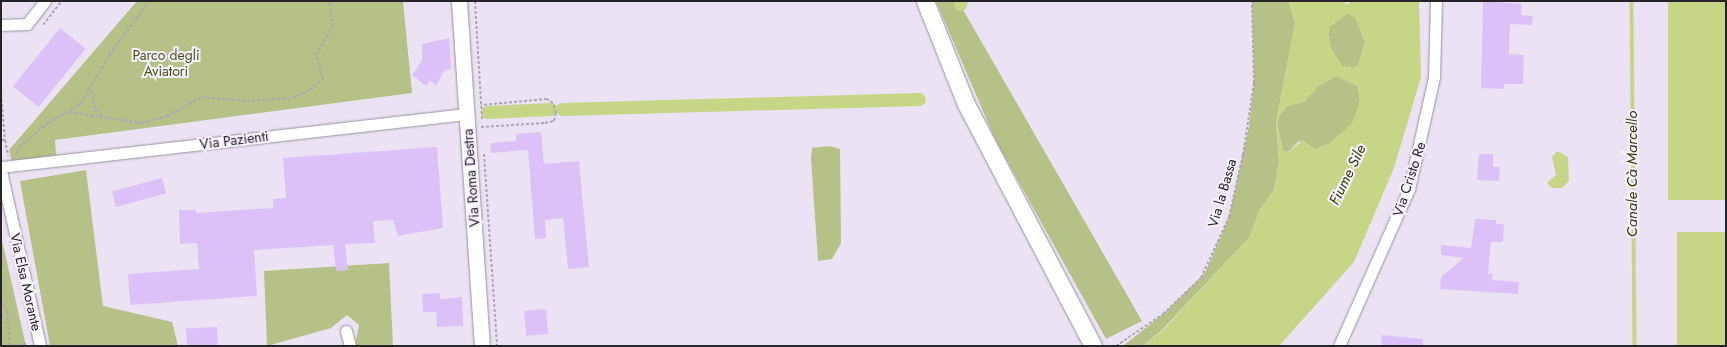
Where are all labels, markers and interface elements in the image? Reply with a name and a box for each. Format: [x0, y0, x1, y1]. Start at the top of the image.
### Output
park label: Parco degli Aviatori [132, 47, 200, 80]
water label: Canale Cà Marcello [1624, 111, 1642, 237]
street label: Via Pazienti [199, 127, 269, 153]
street label: Via Roma Destra [459, 128, 483, 228]
street label: Via Cristo Re [1389, 139, 1429, 219]
water label: Fiume Sile [1326, 142, 1370, 208]
street label: Via la Bassa [1204, 157, 1240, 229]
street label: Via Elsa Morante [7, 232, 45, 332]

